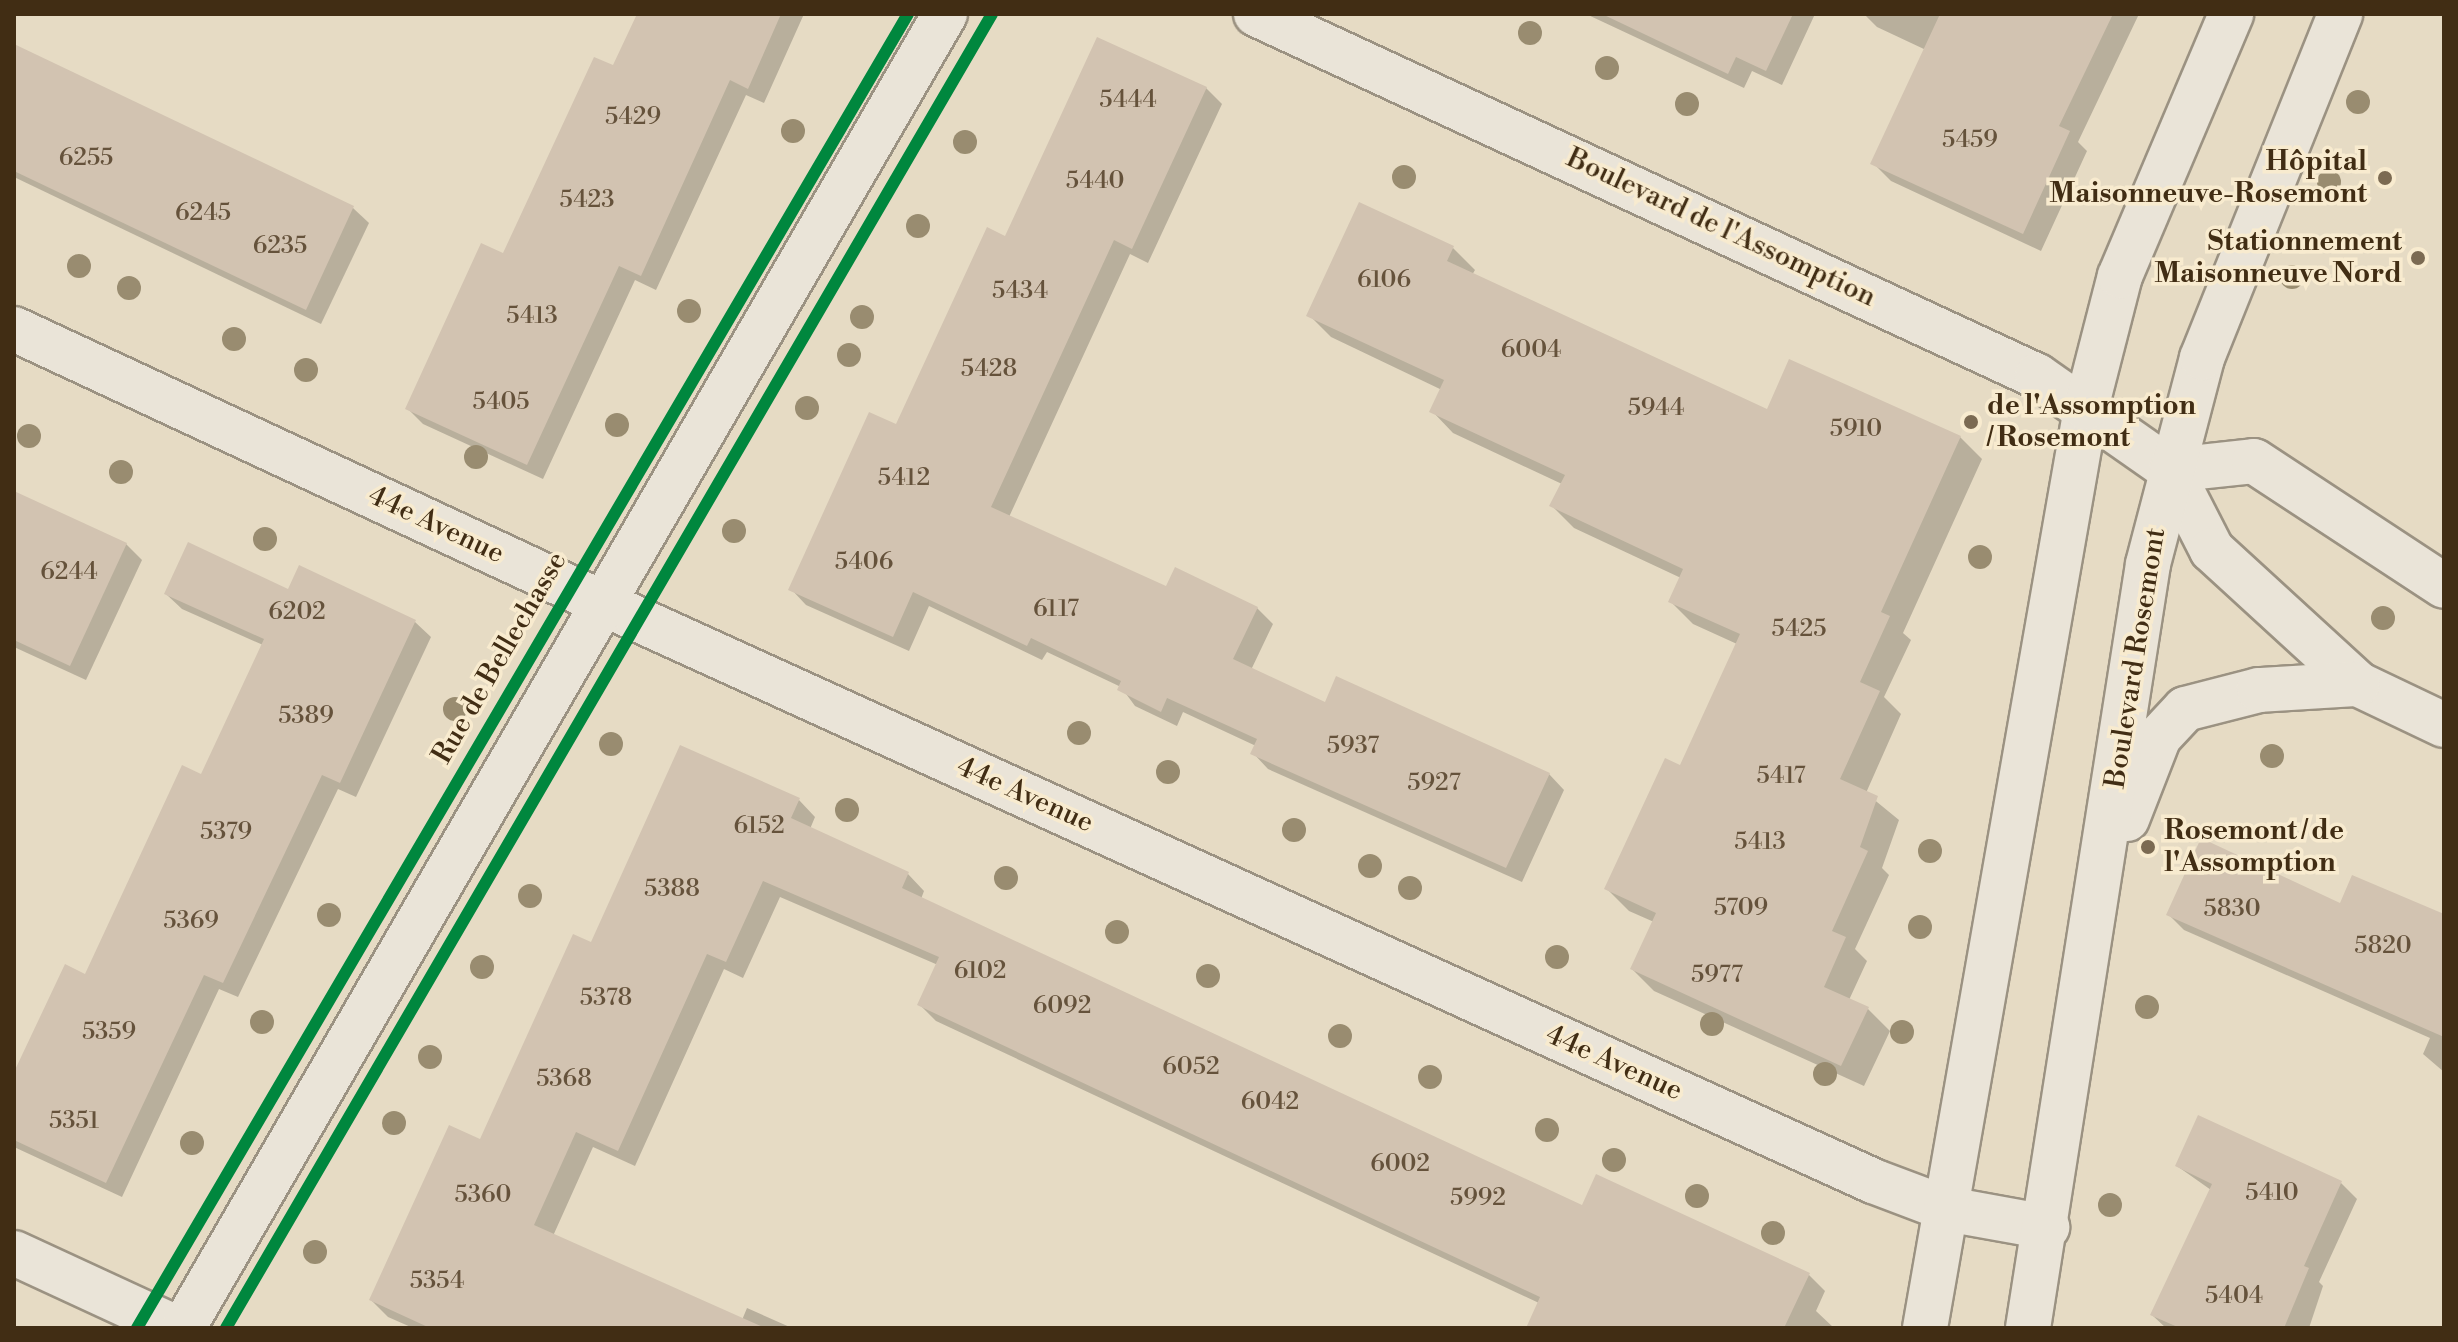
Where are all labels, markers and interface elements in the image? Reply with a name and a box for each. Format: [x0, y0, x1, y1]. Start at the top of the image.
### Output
house number: 5444 [1099, 87, 1157, 115]
house number: 5429 [605, 104, 661, 132]
house number: 5459 [1942, 127, 1998, 155]
street label: Boulevard de l'Assomption [1561, 142, 1881, 314]
house number: 6255 [59, 145, 113, 173]
place label: Hôpital Maisonneuve-Rosemont [2049, 145, 2367, 211]
marker: Hôpital Maisonneuve-Rosemont [2374, 167, 2396, 189]
house number: 5440 [1066, 168, 1124, 196]
house number: 5423 [560, 187, 614, 215]
house number: 6245 [175, 200, 231, 228]
place label: Stationnement Maisonneuve Nord [2154, 225, 2402, 291]
house number: 6235 [253, 233, 307, 261]
marker: Stationnement Maisonneuve Nord [2409, 249, 2427, 267]
house number: 6106 [1357, 267, 1411, 295]
house number: 5434 [992, 278, 1048, 306]
house number: 5413 [506, 303, 558, 331]
house number: 6004 [1501, 337, 1561, 365]
house number: 5428 [961, 356, 1017, 384]
house number: 5405 [472, 389, 530, 417]
place label: de l'Assomption / Rosemont [1987, 389, 2196, 455]
house number: 5944 [1628, 395, 1684, 423]
marker: de l'Assomption / Rosemont [1962, 413, 1980, 431]
house number: 5910 [1830, 416, 1882, 444]
house number: 5412 [878, 465, 930, 493]
street label: 44e Avenue [363, 479, 509, 571]
street label: Boulevard Rosemont [2099, 525, 2173, 791]
street label: Rue de Bellechasse [426, 546, 574, 770]
house number: 5406 [835, 549, 893, 577]
house number: 6244 [40, 559, 98, 587]
house number: 6117 [1033, 596, 1079, 624]
house number: 6202 [268, 599, 326, 627]
house number: 5425 [1772, 616, 1826, 644]
house number: 5389 [278, 703, 334, 731]
house number: 5937 [1327, 733, 1379, 761]
street label: 44e Avenue [951, 750, 1099, 840]
house number: 5417 [1756, 763, 1806, 791]
house number: 5927 [1407, 770, 1461, 798]
house number: 6152 [733, 813, 785, 841]
place label: Rosemont / de l'Assomption [2164, 814, 2344, 880]
house number: 5379 [200, 819, 252, 847]
house number: 5413 [1734, 829, 1786, 857]
marker: Rosemont / de l'Assomption [2139, 838, 2157, 856]
house number: 5388 [644, 876, 700, 904]
house number: 5709 [1714, 895, 1768, 923]
house number: 5830 [2203, 896, 2261, 924]
house number: 5369 [163, 908, 219, 936]
house number: 5820 [2354, 933, 2412, 961]
house number: 6102 [954, 958, 1006, 986]
house number: 5977 [1691, 962, 1743, 990]
house number: 5378 [580, 985, 632, 1013]
house number: 6092 [1033, 993, 1091, 1021]
street label: 44e Avenue [1540, 1018, 1688, 1108]
house number: 5359 [82, 1019, 136, 1047]
house number: 6052 [1162, 1054, 1220, 1082]
house number: 5368 [536, 1066, 592, 1094]
house number: 6042 [1241, 1089, 1299, 1117]
house number: 5351 [49, 1108, 99, 1136]
house number: 6002 [1370, 1151, 1430, 1179]
house number: 5410 [2245, 1180, 2299, 1208]
house number: 5360 [455, 1182, 511, 1210]
house number: 5992 [1450, 1185, 1506, 1213]
house number: 5354 [410, 1268, 464, 1296]
house number: 5404 [2205, 1283, 2263, 1311]

